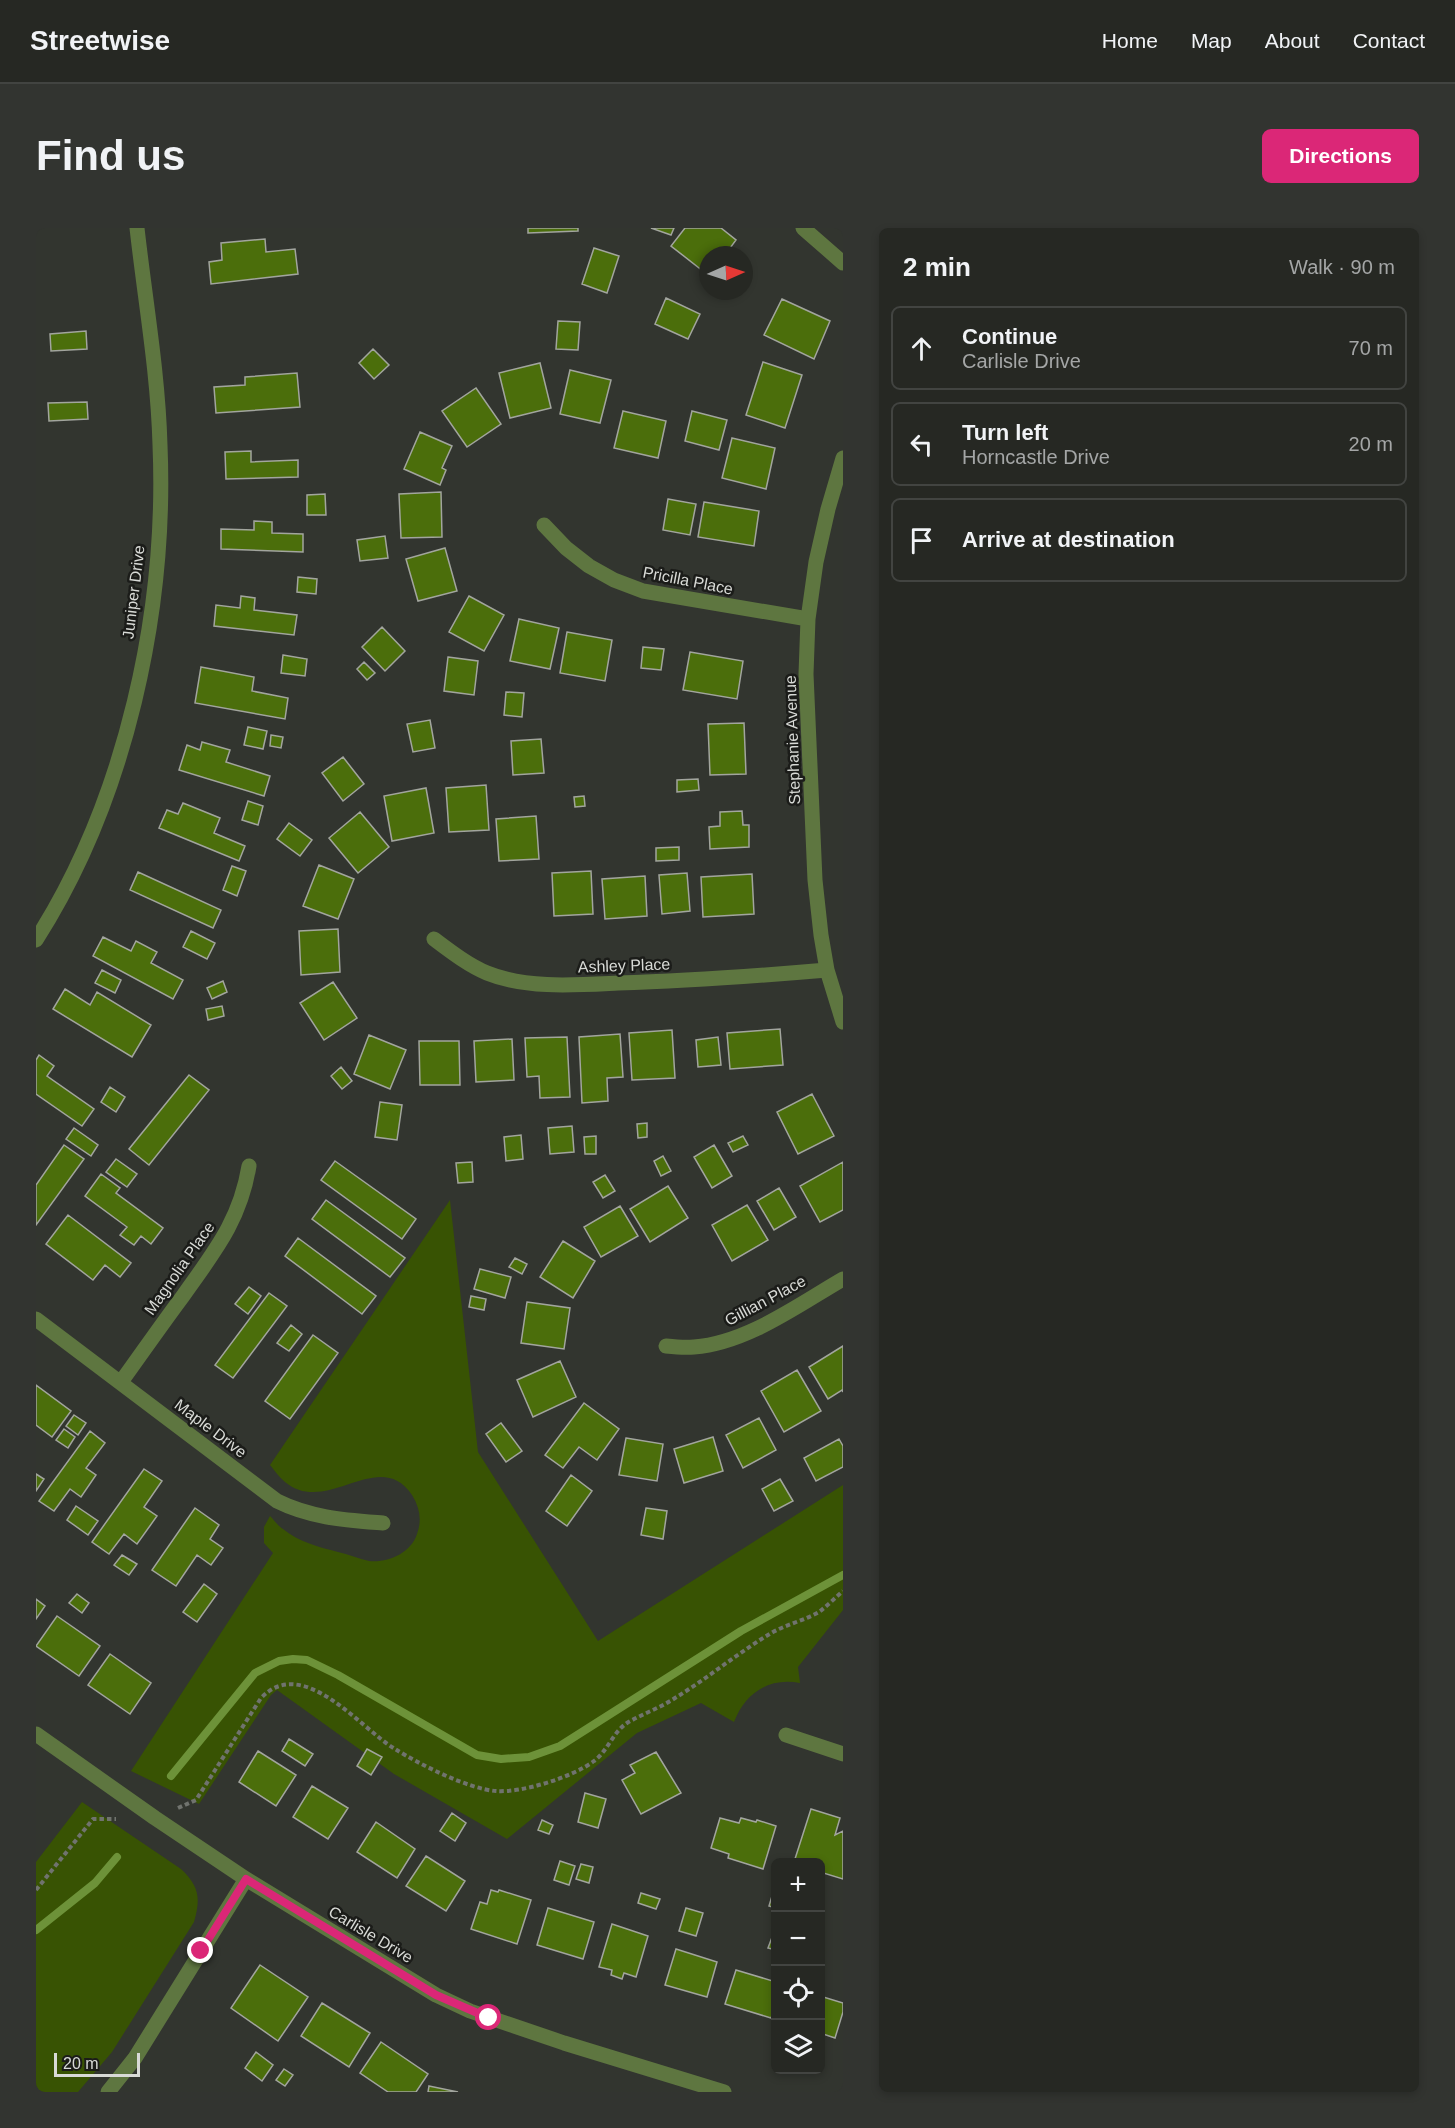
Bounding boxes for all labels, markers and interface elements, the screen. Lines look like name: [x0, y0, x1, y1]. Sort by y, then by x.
text: Streetwise: [30, 25, 170, 56]
text: Home: [1102, 29, 1158, 52]
text: Map: [1191, 29, 1232, 52]
text: About: [1265, 29, 1320, 52]
text: Contact: [1353, 29, 1425, 52]
button: Directions: [1262, 129, 1419, 183]
text: Find us: [36, 132, 185, 179]
north arrow: [699, 246, 753, 300]
text: 2 min: [903, 252, 971, 282]
text: Walk · 90 m: [1289, 256, 1395, 278]
text: Continue: [962, 324, 1057, 349]
icon: ahead: [905, 332, 938, 365]
text: 70 m: [1349, 337, 1393, 359]
text: Carlisle Drive: [962, 350, 1081, 372]
text: Turn left: [962, 420, 1048, 445]
icon: left: [905, 428, 938, 461]
text: 20 m: [1349, 433, 1393, 455]
text: Horncastle Drive: [962, 446, 1110, 468]
icon: arrive: [905, 524, 938, 557]
text: Arrive at destination: [962, 527, 1175, 552]
street label: Juniper Drive: [119, 544, 148, 640]
street label: Pricilla Place: [641, 563, 735, 598]
street label: Stephanie Avenue: [782, 675, 803, 805]
street label: Ashley Place: [577, 955, 671, 976]
street label: Magnolia Place: [141, 1219, 218, 1318]
street label: Gillian Place: [722, 1272, 809, 1329]
street label: Maple Drive: [171, 1396, 250, 1461]
map controls: [771, 1858, 825, 2074]
button: +: [771, 1858, 825, 1912]
street label: Carlisle Drive: [326, 1903, 416, 1966]
button: −: [771, 1912, 825, 1966]
route end: [187, 1937, 213, 1963]
button: locate: [771, 1966, 825, 2020]
route start: [475, 2004, 501, 2030]
button: layers: [771, 2020, 825, 2074]
scale bar: [54, 2050, 140, 2078]
text: 20 m: [63, 2055, 99, 2072]

